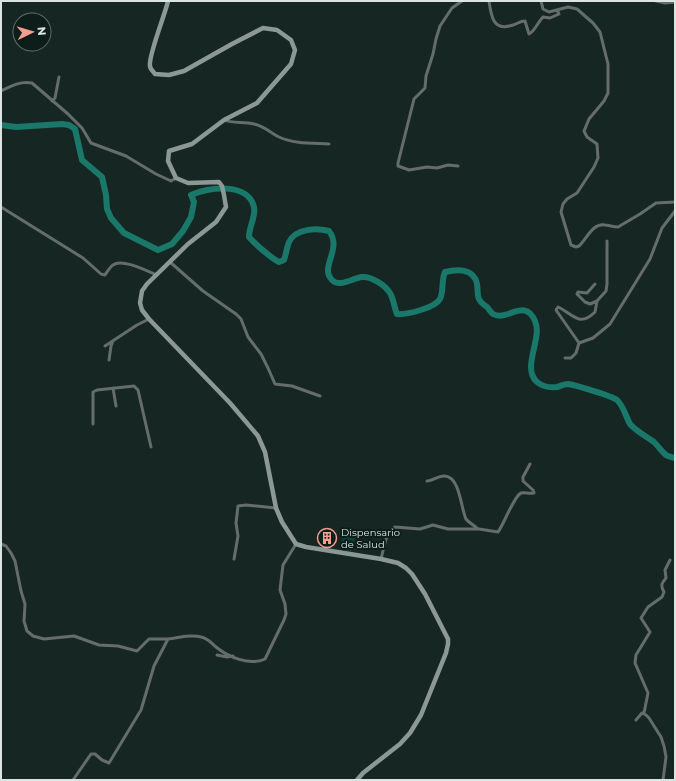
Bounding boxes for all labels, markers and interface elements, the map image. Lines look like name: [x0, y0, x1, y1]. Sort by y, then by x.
north arrow: [12, 12, 52, 52]
text: N: [35, 26, 49, 36]
place label: Dispensario de Salud: [341, 526, 400, 551]
building icon: Dispensario de Salud: [316, 527, 338, 549]

